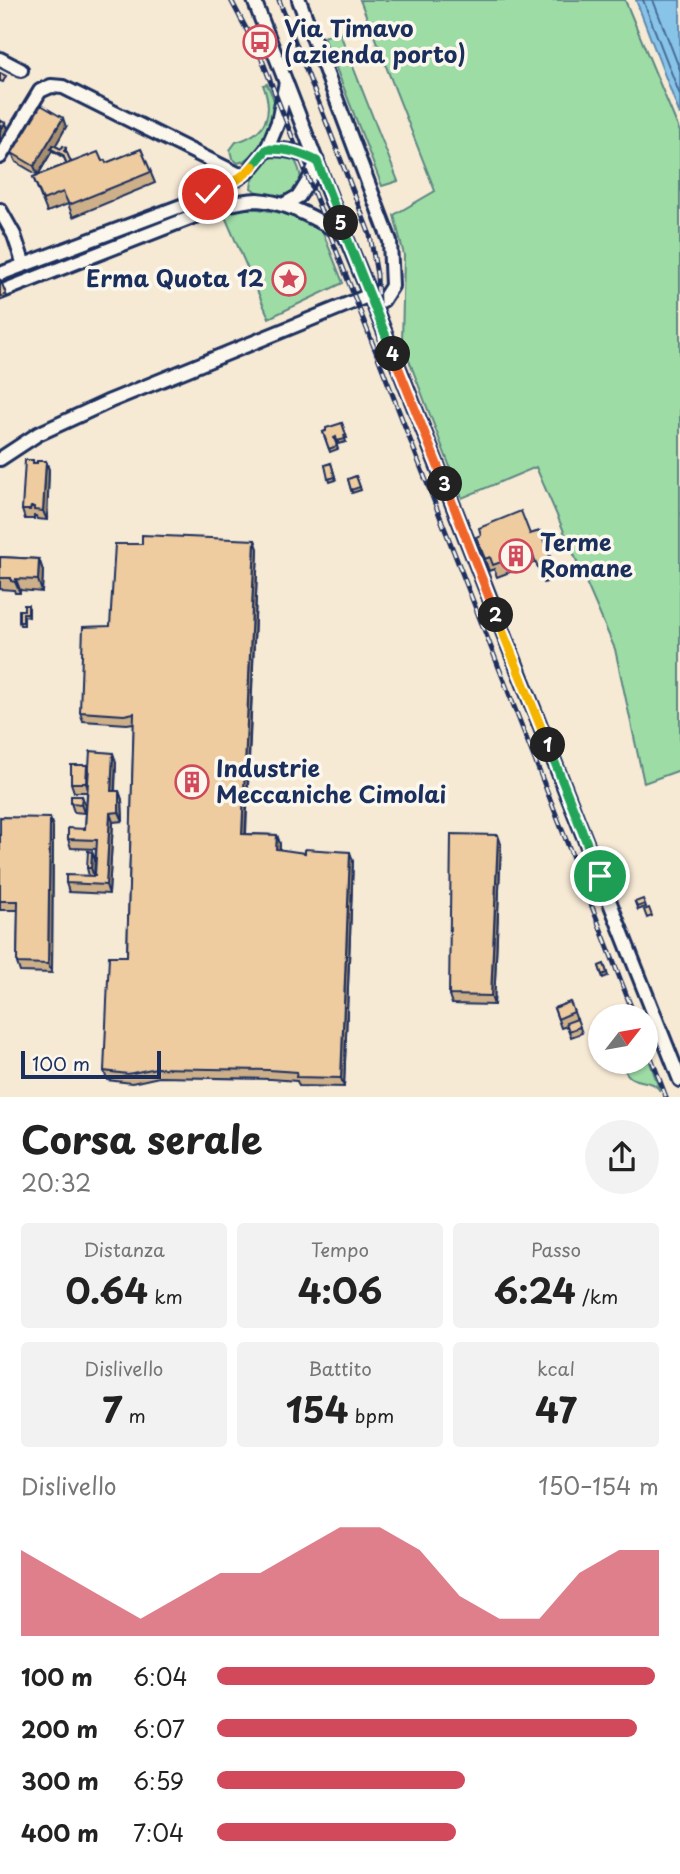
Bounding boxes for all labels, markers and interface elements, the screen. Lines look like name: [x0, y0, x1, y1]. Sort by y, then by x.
place label: Via Timavo (azienda porto): [284, 10, 466, 71]
bus stop icon: Via Timavo (azienda porto): [241, 23, 279, 61]
pin: [178, 164, 238, 224]
icon: check: [189, 175, 227, 213]
pin: 5: [324, 206, 358, 241]
text: 5: [334, 208, 347, 236]
place label: Erma Quota 12: [86, 260, 264, 295]
place icon: Erma Quota 12: [270, 260, 308, 298]
pin: 4: [376, 336, 410, 372]
text: 4: [386, 339, 399, 367]
pin: 3: [428, 466, 462, 502]
text: 3: [438, 469, 451, 497]
place label: Terme Romane: [540, 524, 633, 585]
building icon: Terme Romane: [497, 537, 535, 575]
pin: 2: [478, 598, 514, 632]
text: 2: [489, 600, 502, 628]
pin: 1: [530, 728, 566, 762]
text: 1: [543, 730, 552, 758]
place label: Industrie Meccaniche Cimolai: [216, 750, 446, 811]
building icon: Industrie Meccaniche Cimolai: [173, 763, 211, 801]
pin: [570, 846, 630, 906]
icon: arrive: [581, 857, 619, 895]
north arrow: [588, 1004, 658, 1074]
map controls: [588, 1004, 658, 1074]
scale bar: [21, 1048, 161, 1080]
text: 100 m: [32, 1049, 90, 1077]
text: Corsa serale: [21, 1110, 262, 1167]
button: share: [585, 1120, 659, 1194]
text: 20:32: [21, 1165, 91, 1200]
text: Distanza: [83, 1235, 165, 1263]
text: Tempo: [311, 1235, 369, 1263]
text: Passo: [531, 1235, 581, 1263]
text: 0.64: [65, 1263, 148, 1316]
text: 4:06: [298, 1263, 382, 1316]
text: 6:24: [494, 1263, 576, 1316]
text: km: [148, 1282, 183, 1310]
text: /km: [576, 1282, 618, 1310]
text: Dislivello: [85, 1354, 163, 1382]
text: Battito: [308, 1354, 372, 1382]
text: kcal: [537, 1354, 575, 1382]
text: 7: [102, 1382, 122, 1435]
text: 154: [286, 1382, 349, 1435]
text: 47: [535, 1382, 577, 1435]
text: m: [122, 1401, 146, 1429]
text: bpm: [349, 1401, 394, 1429]
text: Dislivello: [21, 1468, 116, 1503]
text: 150–154 m: [538, 1468, 659, 1503]
text: 100 m: [21, 1659, 93, 1694]
text: 6:04: [133, 1659, 188, 1694]
text: 200 m: [21, 1711, 98, 1746]
text: 6:07: [133, 1711, 185, 1746]
text: 300 m: [21, 1763, 99, 1798]
text: 6:59: [133, 1763, 184, 1798]
text: 400 m: [21, 1815, 99, 1850]
text: 7:04: [133, 1815, 184, 1850]

